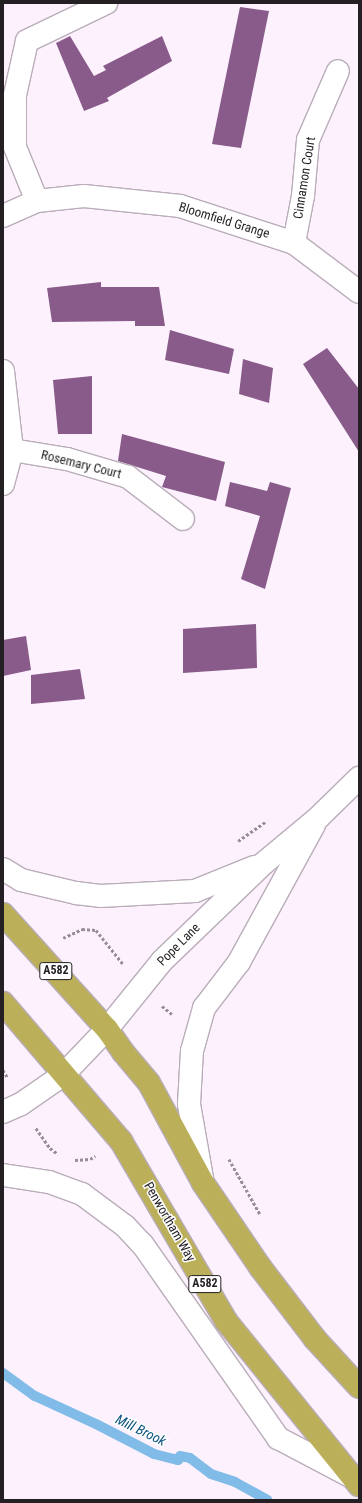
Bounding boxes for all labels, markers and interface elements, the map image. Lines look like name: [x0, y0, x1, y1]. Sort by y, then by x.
street label: Cinnamon Court: [291, 136, 319, 220]
street label: Bloomfield Grange: [177, 200, 271, 242]
street label: Rosemary Court: [39, 447, 123, 483]
street label: Pope Lane: [154, 920, 204, 970]
road number: A582: [39, 961, 73, 981]
street label: Penwortham Way: [140, 1180, 198, 1264]
road number: A582: [188, 1274, 222, 1294]
water label: Mill Brook: [113, 1411, 169, 1449]

